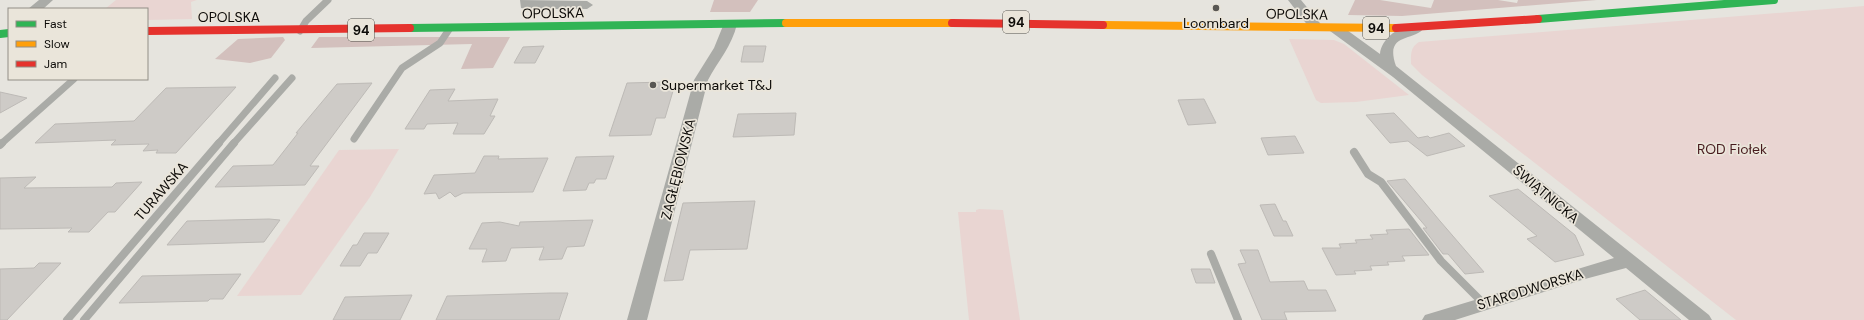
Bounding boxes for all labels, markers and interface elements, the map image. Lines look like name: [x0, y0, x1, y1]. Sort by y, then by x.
street label: OPOLSKA: [522, 3, 584, 23]
marker: Loombard: [1211, 3, 1221, 13]
street label: OPOLSKA: [1266, 4, 1328, 24]
legend: [8, 8, 148, 80]
street label: OPOLSKA: [198, 8, 260, 26]
road number: 94: [1003, 11, 1029, 33]
place label: Loombard: [1183, 14, 1249, 32]
text: Fast: [44, 16, 67, 32]
road number: 94: [1363, 17, 1389, 39]
road number: 94: [348, 19, 374, 41]
text: Slow: [44, 36, 70, 52]
text: Jam: [44, 56, 67, 72]
place label: Supermarket T&J: [661, 76, 772, 94]
marker: Supermarket T&J: [648, 80, 658, 90]
street label: ZAGŁĘBIOWSKA: [657, 117, 699, 221]
park label: ROD Fiołek: [1697, 140, 1767, 158]
street label: TURAWSKA: [130, 158, 192, 224]
street label: ŚWIĄTNICKA: [1509, 161, 1583, 227]
street label: STARODWORSKA: [1475, 264, 1585, 314]

